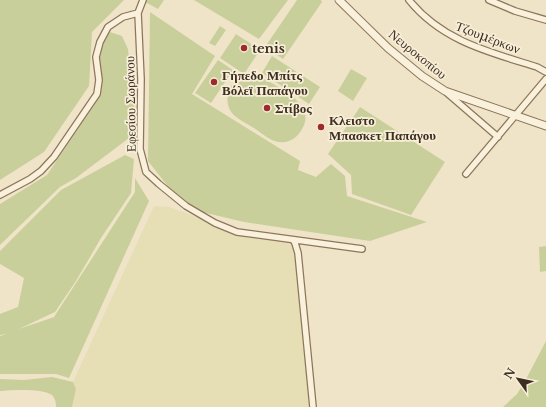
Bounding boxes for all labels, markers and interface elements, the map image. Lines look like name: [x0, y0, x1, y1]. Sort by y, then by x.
street label: Τζουμέρκων: [453, 17, 523, 58]
street label: Νευροκοπίου: [385, 26, 450, 83]
place label: tenis: [252, 40, 285, 57]
marker: tenis: [239, 43, 249, 53]
street label: Εφεσίου Σωράνου: [121, 56, 140, 152]
place label: Γήπεδο Μπίτς Βόλεϊ Παπάγου: [222, 67, 308, 99]
marker: Γήπεδο Μπίτς Βόλεϊ Παπάγου: [209, 77, 219, 87]
place label: Στίβος: [275, 100, 312, 117]
marker: Στίβος: [262, 103, 272, 113]
place label: Κλειστο Μπασκετ Παπάγου: [329, 112, 436, 144]
marker: Κλειστο Μπασκετ Παπάγου: [316, 122, 326, 132]
north arrow: [498, 359, 538, 399]
text: N: [501, 365, 519, 382]

